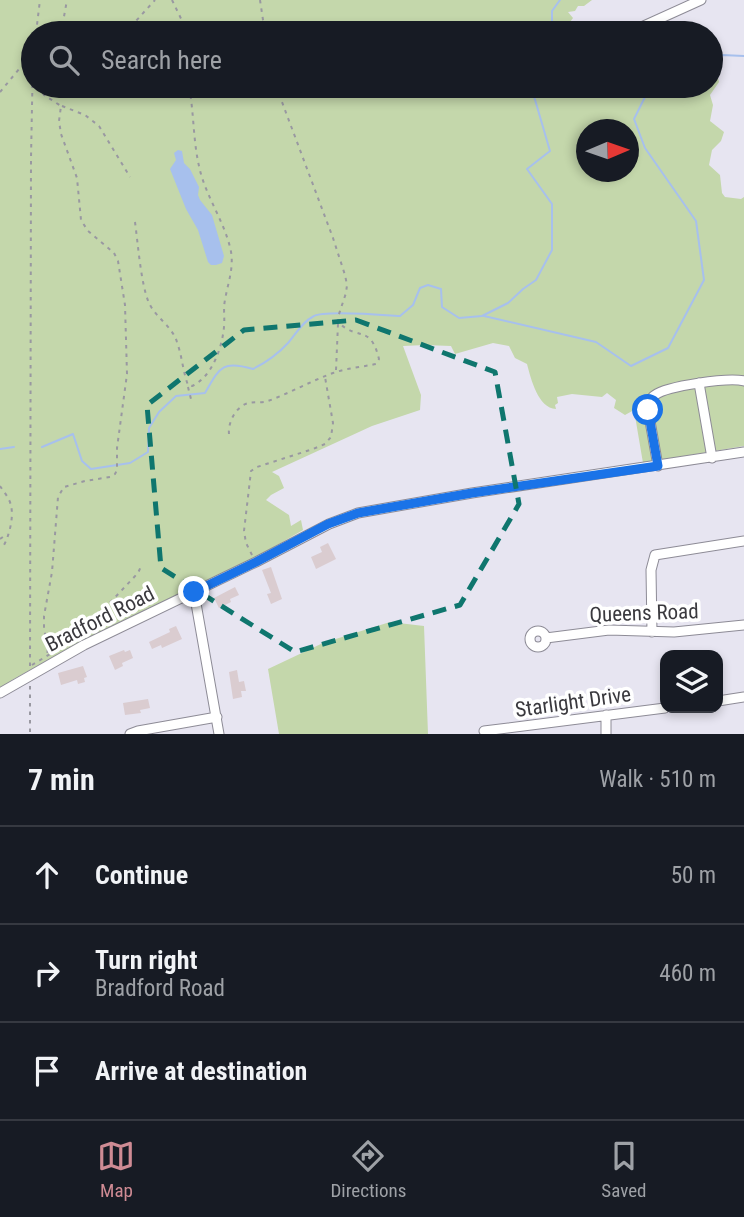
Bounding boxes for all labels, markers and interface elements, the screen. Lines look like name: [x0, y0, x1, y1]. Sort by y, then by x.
search box: [21, 21, 723, 98]
icon: search: [45, 41, 83, 79]
text: Search here: [101, 45, 222, 75]
north arrow: [576, 119, 639, 182]
route start: [632, 394, 663, 425]
route end: [178, 576, 209, 607]
street label: Bradford Road: [42, 581, 158, 657]
street label: Queens Road: [589, 599, 699, 627]
map controls: [660, 650, 723, 713]
button: layers: [660, 650, 723, 713]
street label: Starlight Drive: [514, 682, 633, 722]
text: 7 min: [28, 762, 95, 797]
text: Walk · 510 m: [599, 766, 716, 793]
icon: ahead: [28, 856, 66, 894]
text: Continue: [95, 860, 188, 890]
text: 50 m: [671, 862, 716, 889]
text: Turn right: [95, 945, 197, 975]
icon: right: [28, 954, 66, 992]
text: 460 m: [659, 960, 716, 987]
text: Bradford Road: [95, 975, 225, 1002]
icon: arrive: [28, 1052, 66, 1090]
text: Arrive at destination: [95, 1056, 307, 1086]
tab: Map: [97, 1137, 135, 1202]
tab: Directions: [330, 1137, 406, 1202]
tab: Saved: [601, 1137, 647, 1202]

